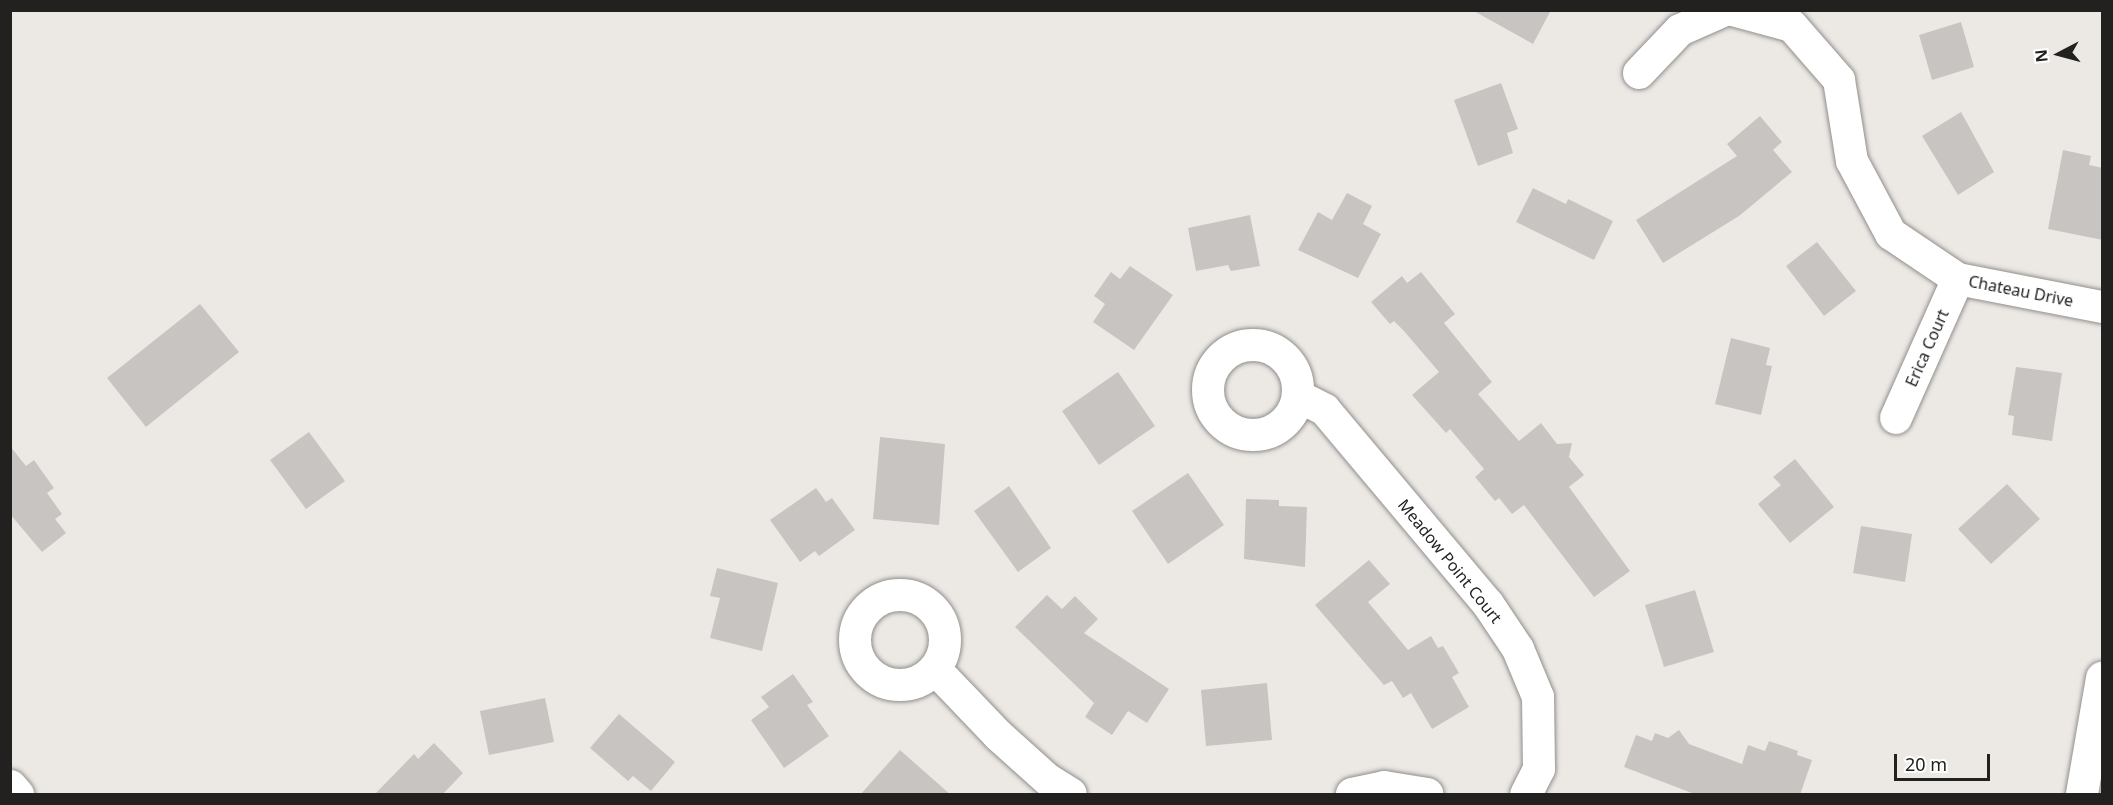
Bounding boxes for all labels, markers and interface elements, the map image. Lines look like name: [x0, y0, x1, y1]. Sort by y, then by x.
north arrow: [2029, 24, 2089, 84]
text: N: [2029, 48, 2053, 64]
street label: Chateau Drive: [1967, 271, 2075, 311]
street label: Erica Court: [1901, 306, 1953, 390]
street label: Meadow Point Court: [1394, 495, 1506, 627]
scale bar: [1897, 742, 1993, 780]
text: 20 m: [1905, 752, 1947, 776]

